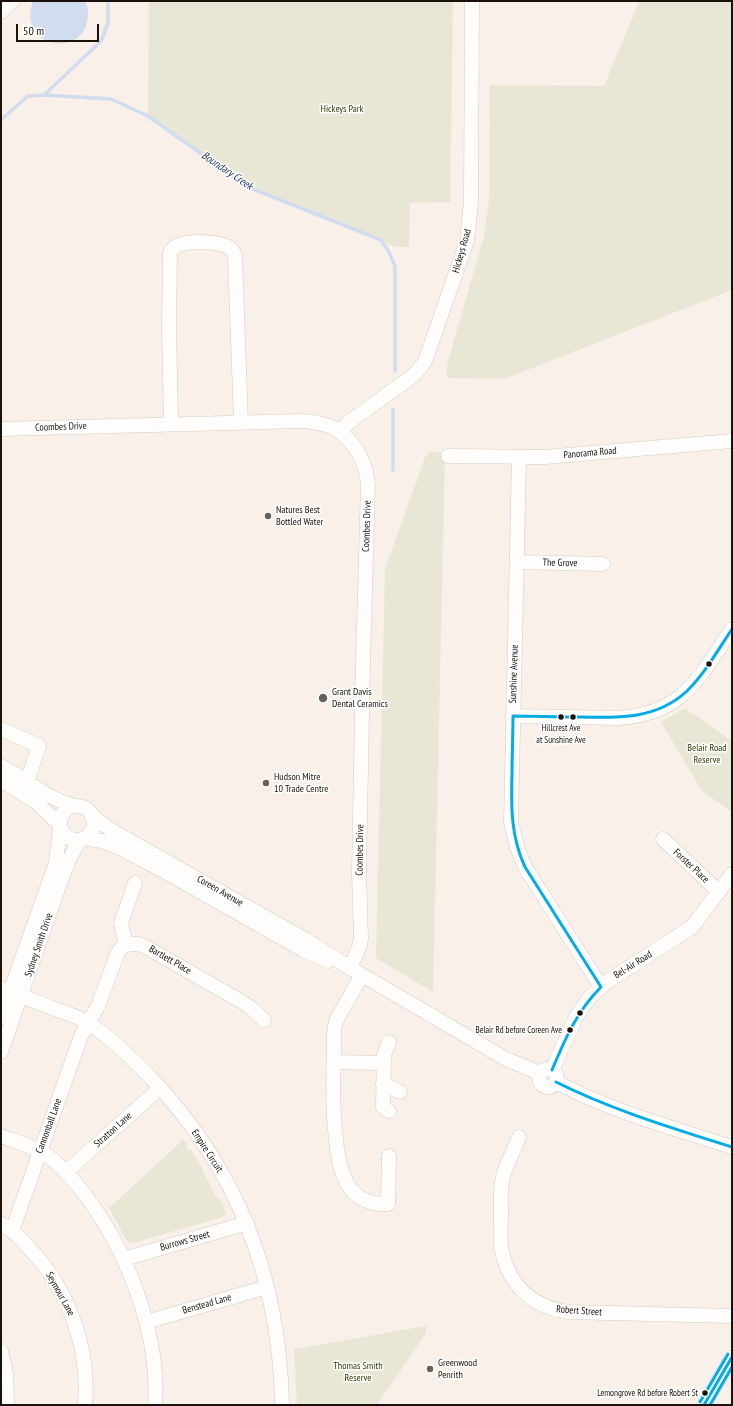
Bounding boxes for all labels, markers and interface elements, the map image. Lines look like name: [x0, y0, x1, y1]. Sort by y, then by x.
scale bar: [18, 16, 101, 42]
text: 50 m: [23, 23, 44, 38]
park label: Hickeys Park: [321, 103, 363, 115]
water label: Boundary Creek: [199, 149, 255, 193]
street label: Hickeys Road: [450, 228, 474, 274]
street label: Coombes Drive: [35, 420, 87, 434]
street label: Panorama Road: [563, 445, 617, 461]
street label: Coombes Drive: [360, 500, 374, 552]
place label: Natures Best Bottled Water: [276, 504, 323, 528]
marker: Natures Best Bottled Water: [263, 511, 273, 521]
street label: The Grove: [542, 557, 578, 569]
street label: Sunshine Avenue: [507, 644, 521, 704]
unlabelled marker: [704, 659, 714, 669]
place label: Grant Davis Dental Ceramics: [332, 686, 388, 710]
marker: Grant Davis Dental Ceramics: [317, 692, 329, 704]
marker: Hillcrest Ave at Sunshine Ave: [556, 712, 566, 722]
unlabelled marker: [568, 712, 578, 722]
place label: Hillcrest Ave at Sunshine Ave: [536, 723, 586, 744]
park label: Belair Road Reserve: [687, 742, 727, 766]
place label: Hudson Mitre 10 Trade Centre: [274, 771, 328, 794]
marker: Hudson Mitre 10 Trade Centre: [261, 778, 271, 788]
street label: Coombes Drive: [354, 824, 366, 876]
street label: Forster Place: [671, 846, 711, 886]
street label: Coreen Avenue: [195, 873, 245, 909]
street label: Sydney Smith Drive: [22, 911, 56, 979]
street label: Bartlett Place: [147, 943, 193, 977]
street label: Bel-Air Road: [612, 949, 654, 981]
unlabelled marker: [575, 1008, 585, 1018]
place label: Belair Rd before Coreen Ave: [475, 1025, 562, 1035]
marker: Belair Rd before Coreen Ave: [565, 1025, 575, 1035]
street label: Cannonball Lane: [34, 1097, 64, 1155]
street label: Stratton Lane: [92, 1110, 134, 1150]
street label: Empire Circuit: [189, 1127, 225, 1175]
street label: Burrows Street: [159, 1228, 211, 1254]
street label: Seymour Lane: [43, 1270, 77, 1318]
street label: Benstead Lane: [181, 1291, 233, 1317]
street label: Robert Street: [556, 1303, 602, 1319]
place label: Greenwood Penrith: [438, 1357, 477, 1380]
park label: Thomas Smith Reserve: [333, 1360, 383, 1384]
marker: Greenwood Penrith: [425, 1364, 435, 1374]
place label: Lemongrove Rd before Robert St: [597, 1388, 698, 1398]
marker: Lemongrove Rd before Robert St: [700, 1388, 710, 1398]

